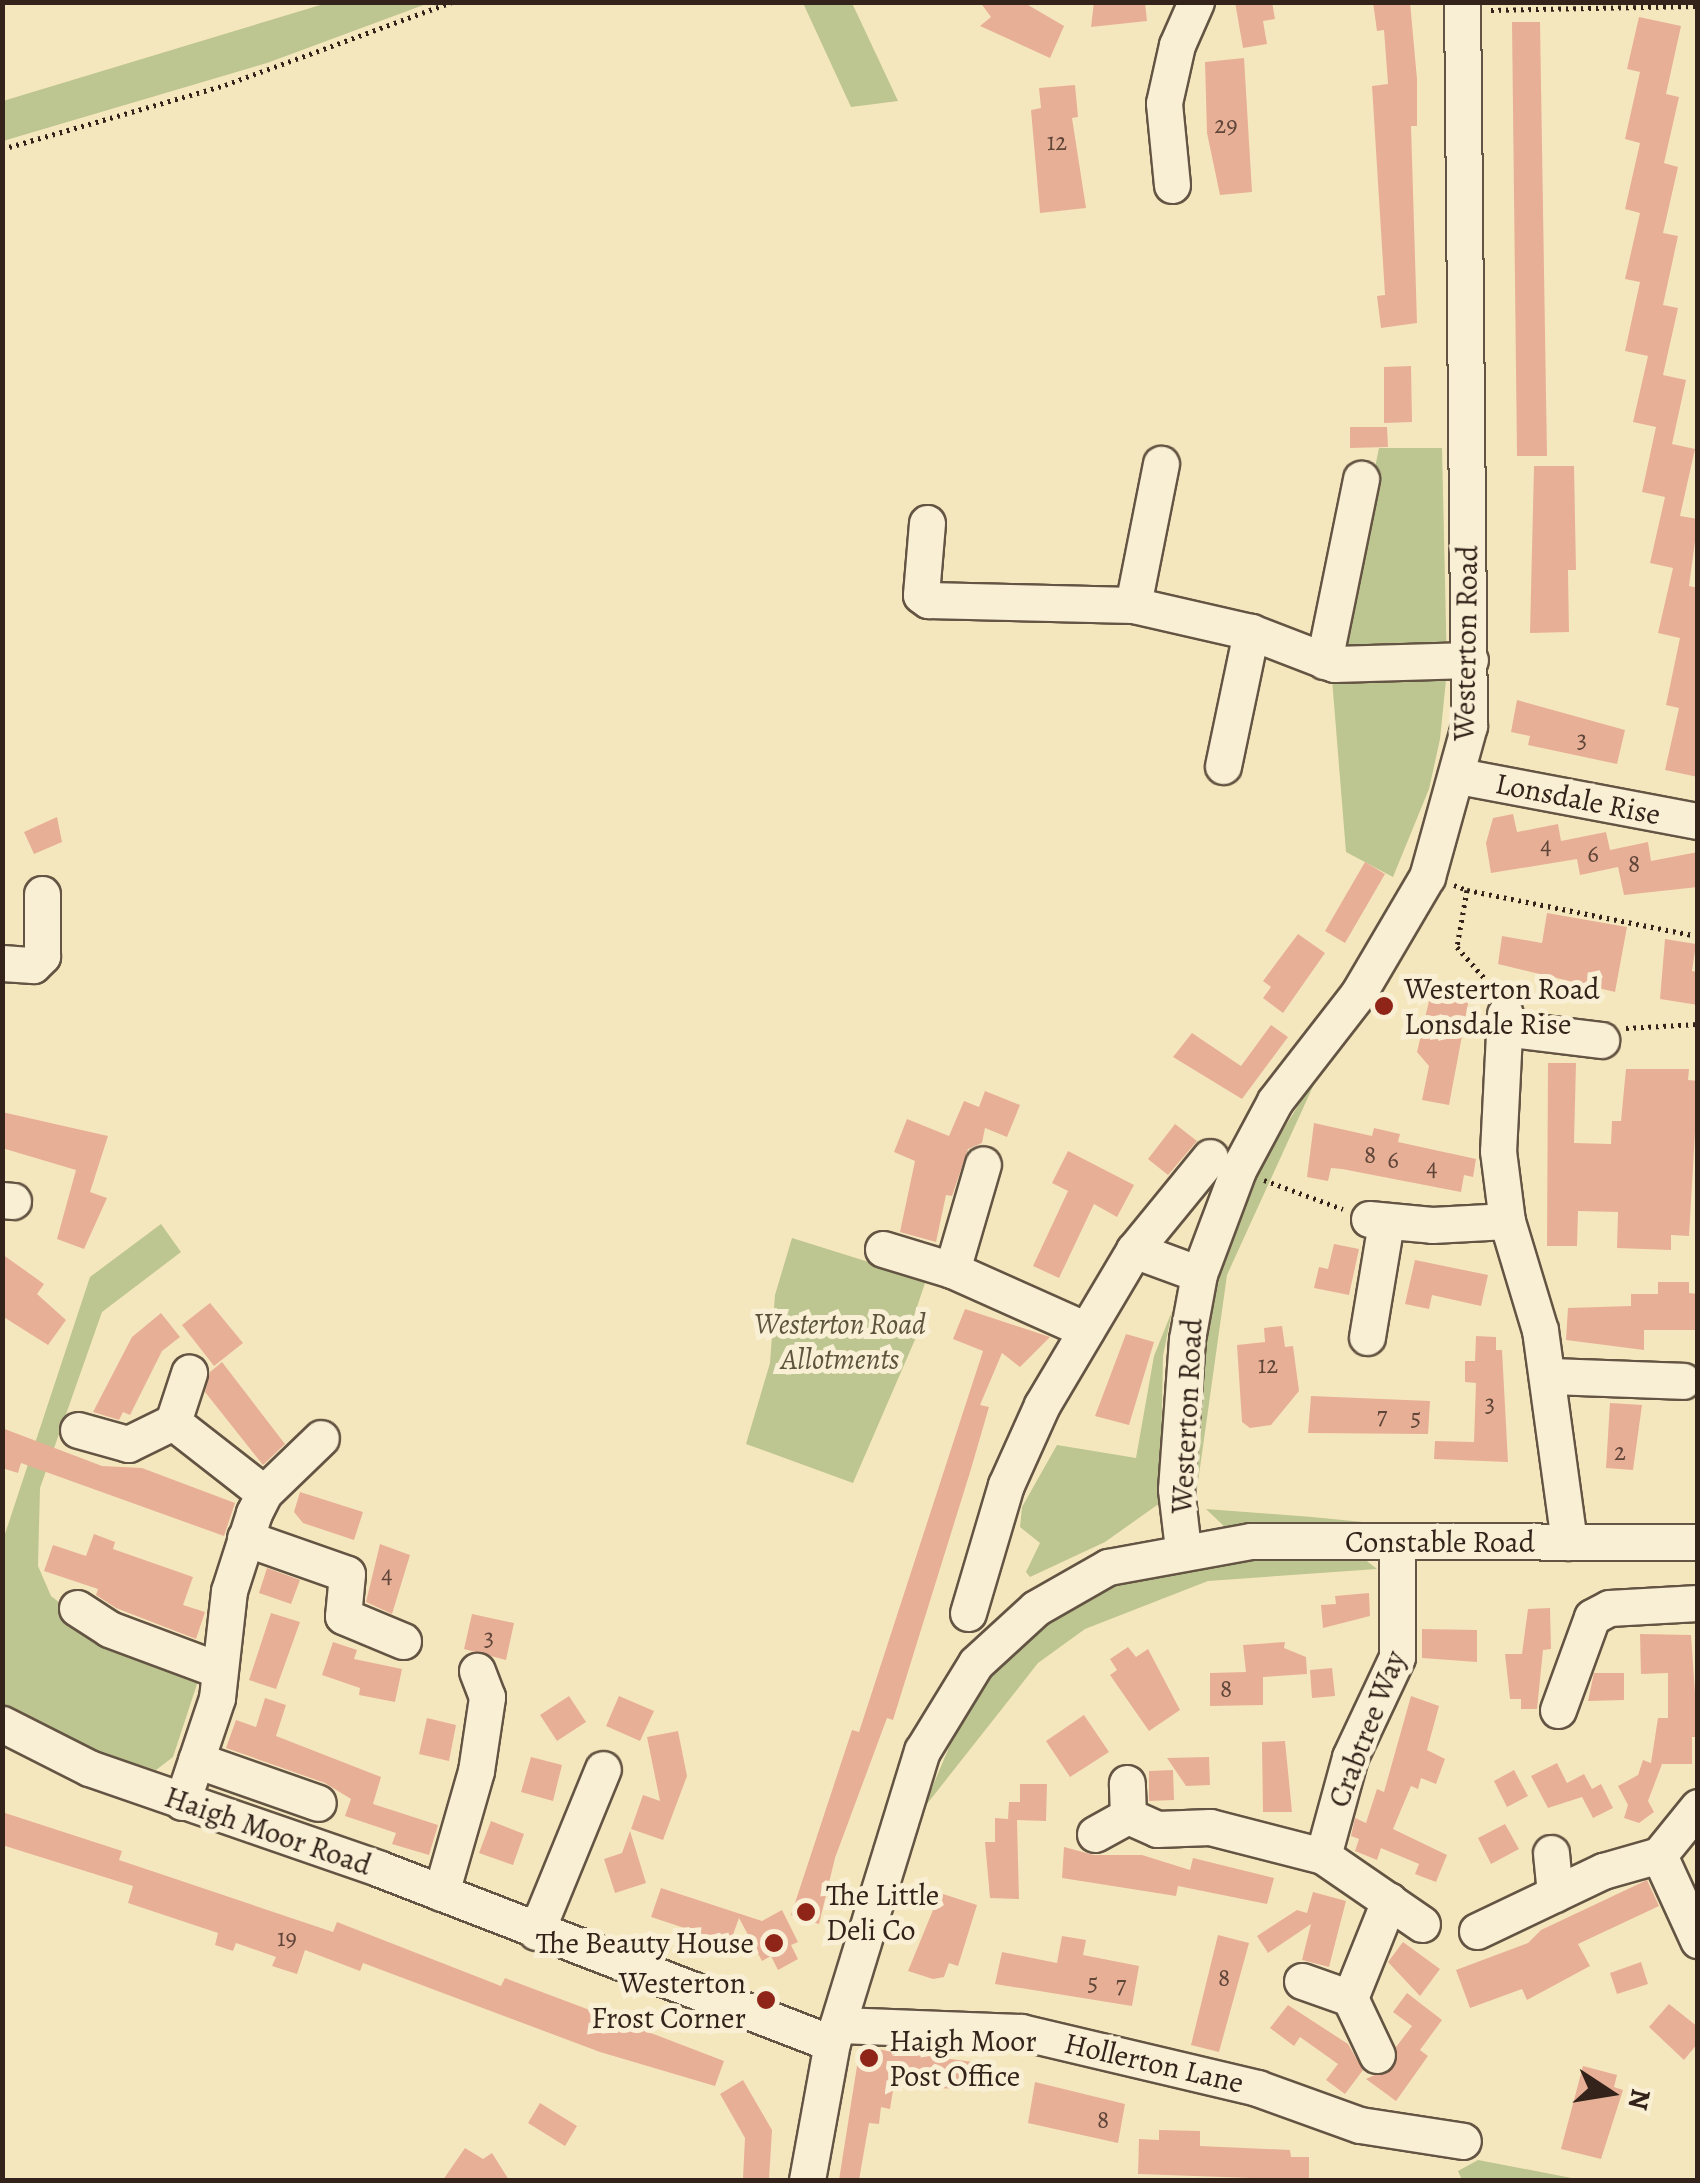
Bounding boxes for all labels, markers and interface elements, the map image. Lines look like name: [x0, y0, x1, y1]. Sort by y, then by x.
house number: 29: [1214, 110, 1238, 140]
house number: 12: [1047, 127, 1067, 157]
street label: Westerton Road: [1446, 545, 1486, 741]
house number: 3: [1577, 724, 1587, 754]
street label: Lonsdale Rise: [1492, 765, 1664, 833]
house number: 4: [1540, 831, 1552, 861]
house number: 6: [1587, 839, 1599, 869]
house number: 8: [1628, 849, 1640, 879]
place label: Westerton Road Lonsdale Rise: [1404, 971, 1600, 1042]
marker: Westerton Road Lonsdale Rise: [1373, 995, 1395, 1017]
house number: 8: [1364, 1140, 1376, 1170]
house number: 6: [1387, 1145, 1399, 1175]
house number: 4: [1426, 1153, 1438, 1183]
park label: Westerton Road Allotments: [754, 1306, 926, 1376]
street label: Westerton Road: [1164, 1317, 1210, 1515]
house number: 12: [1258, 1350, 1278, 1380]
house number: 3: [1485, 1388, 1495, 1418]
house number: 7: [1377, 1401, 1387, 1431]
house number: 5: [1411, 1402, 1421, 1432]
house number: 2: [1614, 1437, 1626, 1467]
street label: Constable Road: [1345, 1524, 1535, 1560]
house number: 4: [381, 1560, 393, 1590]
house number: 3: [484, 1622, 494, 1652]
street label: Crabtree Way: [1321, 1646, 1413, 1812]
house number: 8: [1220, 1674, 1232, 1704]
street label: Haigh Moor Road: [160, 1779, 376, 1883]
place label: The Little Deli Co: [826, 1877, 939, 1948]
marker: The Little Deli Co: [795, 1901, 817, 1923]
house number: 19: [277, 1923, 297, 1953]
place label: The Beauty House: [536, 1925, 754, 1961]
marker: The Beauty House: [763, 1932, 785, 1954]
house number: 8: [1218, 1963, 1230, 1993]
place label: Westerton Frost Corner: [591, 1965, 746, 2036]
house number: 5: [1088, 1967, 1098, 1997]
house number: 7: [1116, 1970, 1126, 2000]
marker: Westerton Frost Corner: [755, 1989, 777, 2011]
place label: Haigh Moor Post Office: [889, 2023, 1037, 2094]
street label: Hollerton Lane: [1061, 2025, 1247, 2101]
north arrow: [1560, 2043, 1660, 2143]
marker: Haigh Moor Post Office: [858, 2047, 880, 2069]
text: N: [1619, 2085, 1660, 2113]
house number: 8: [1097, 2105, 1109, 2135]

